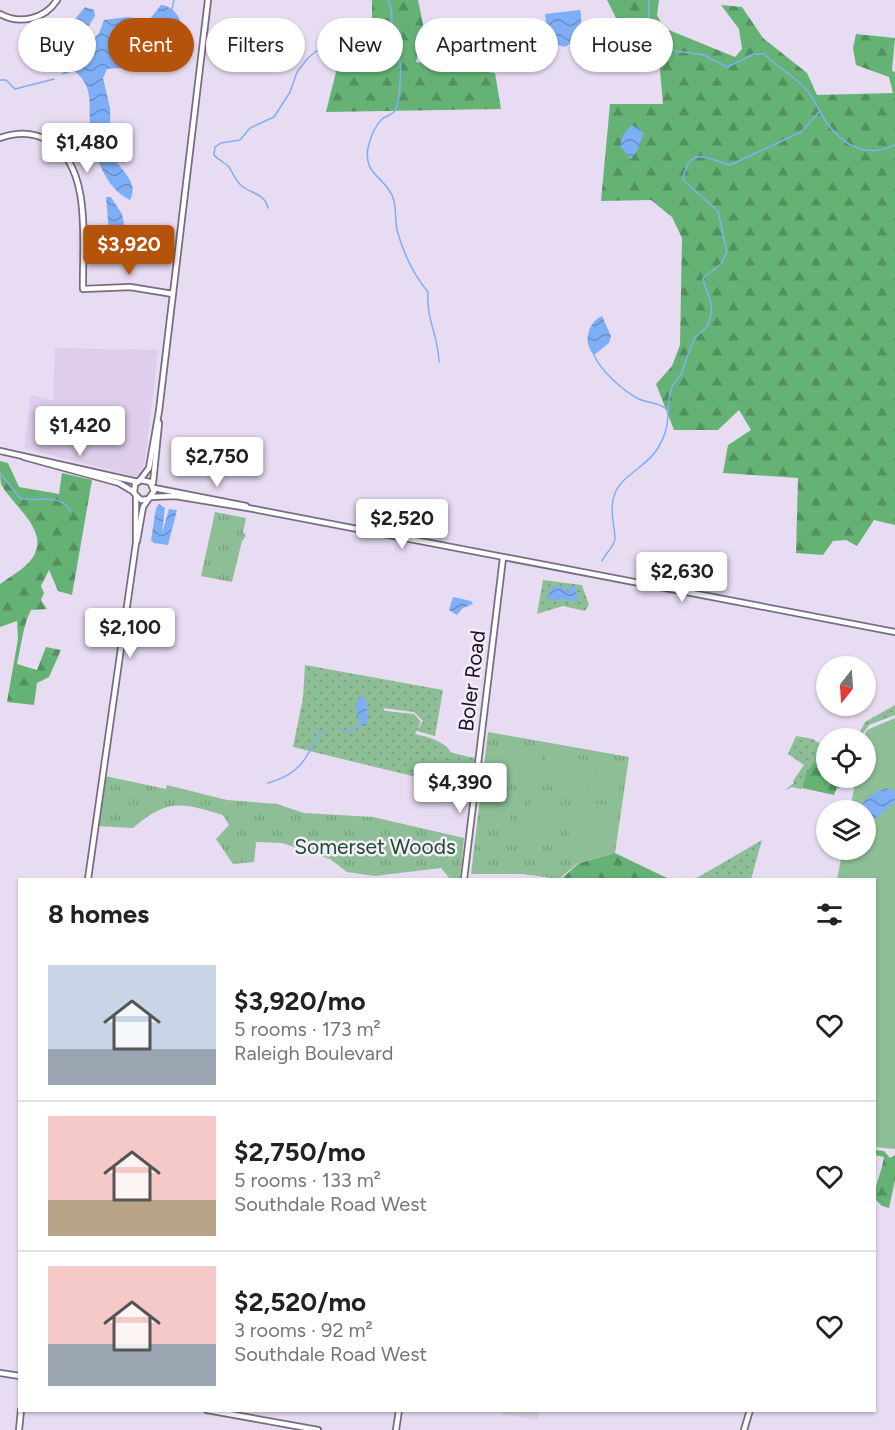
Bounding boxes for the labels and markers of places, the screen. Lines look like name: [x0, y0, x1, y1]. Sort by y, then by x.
pin: $1,480: [38, 123, 136, 174]
pin: $3,920: [80, 225, 178, 276]
pin: $1,420: [31, 406, 129, 457]
pin: $2,750: [168, 437, 266, 488]
pin: $2,520: [353, 499, 451, 550]
pin: $2,630: [633, 552, 731, 603]
pin: $2,100: [81, 608, 179, 659]
pin: $4,390: [411, 763, 509, 814]

